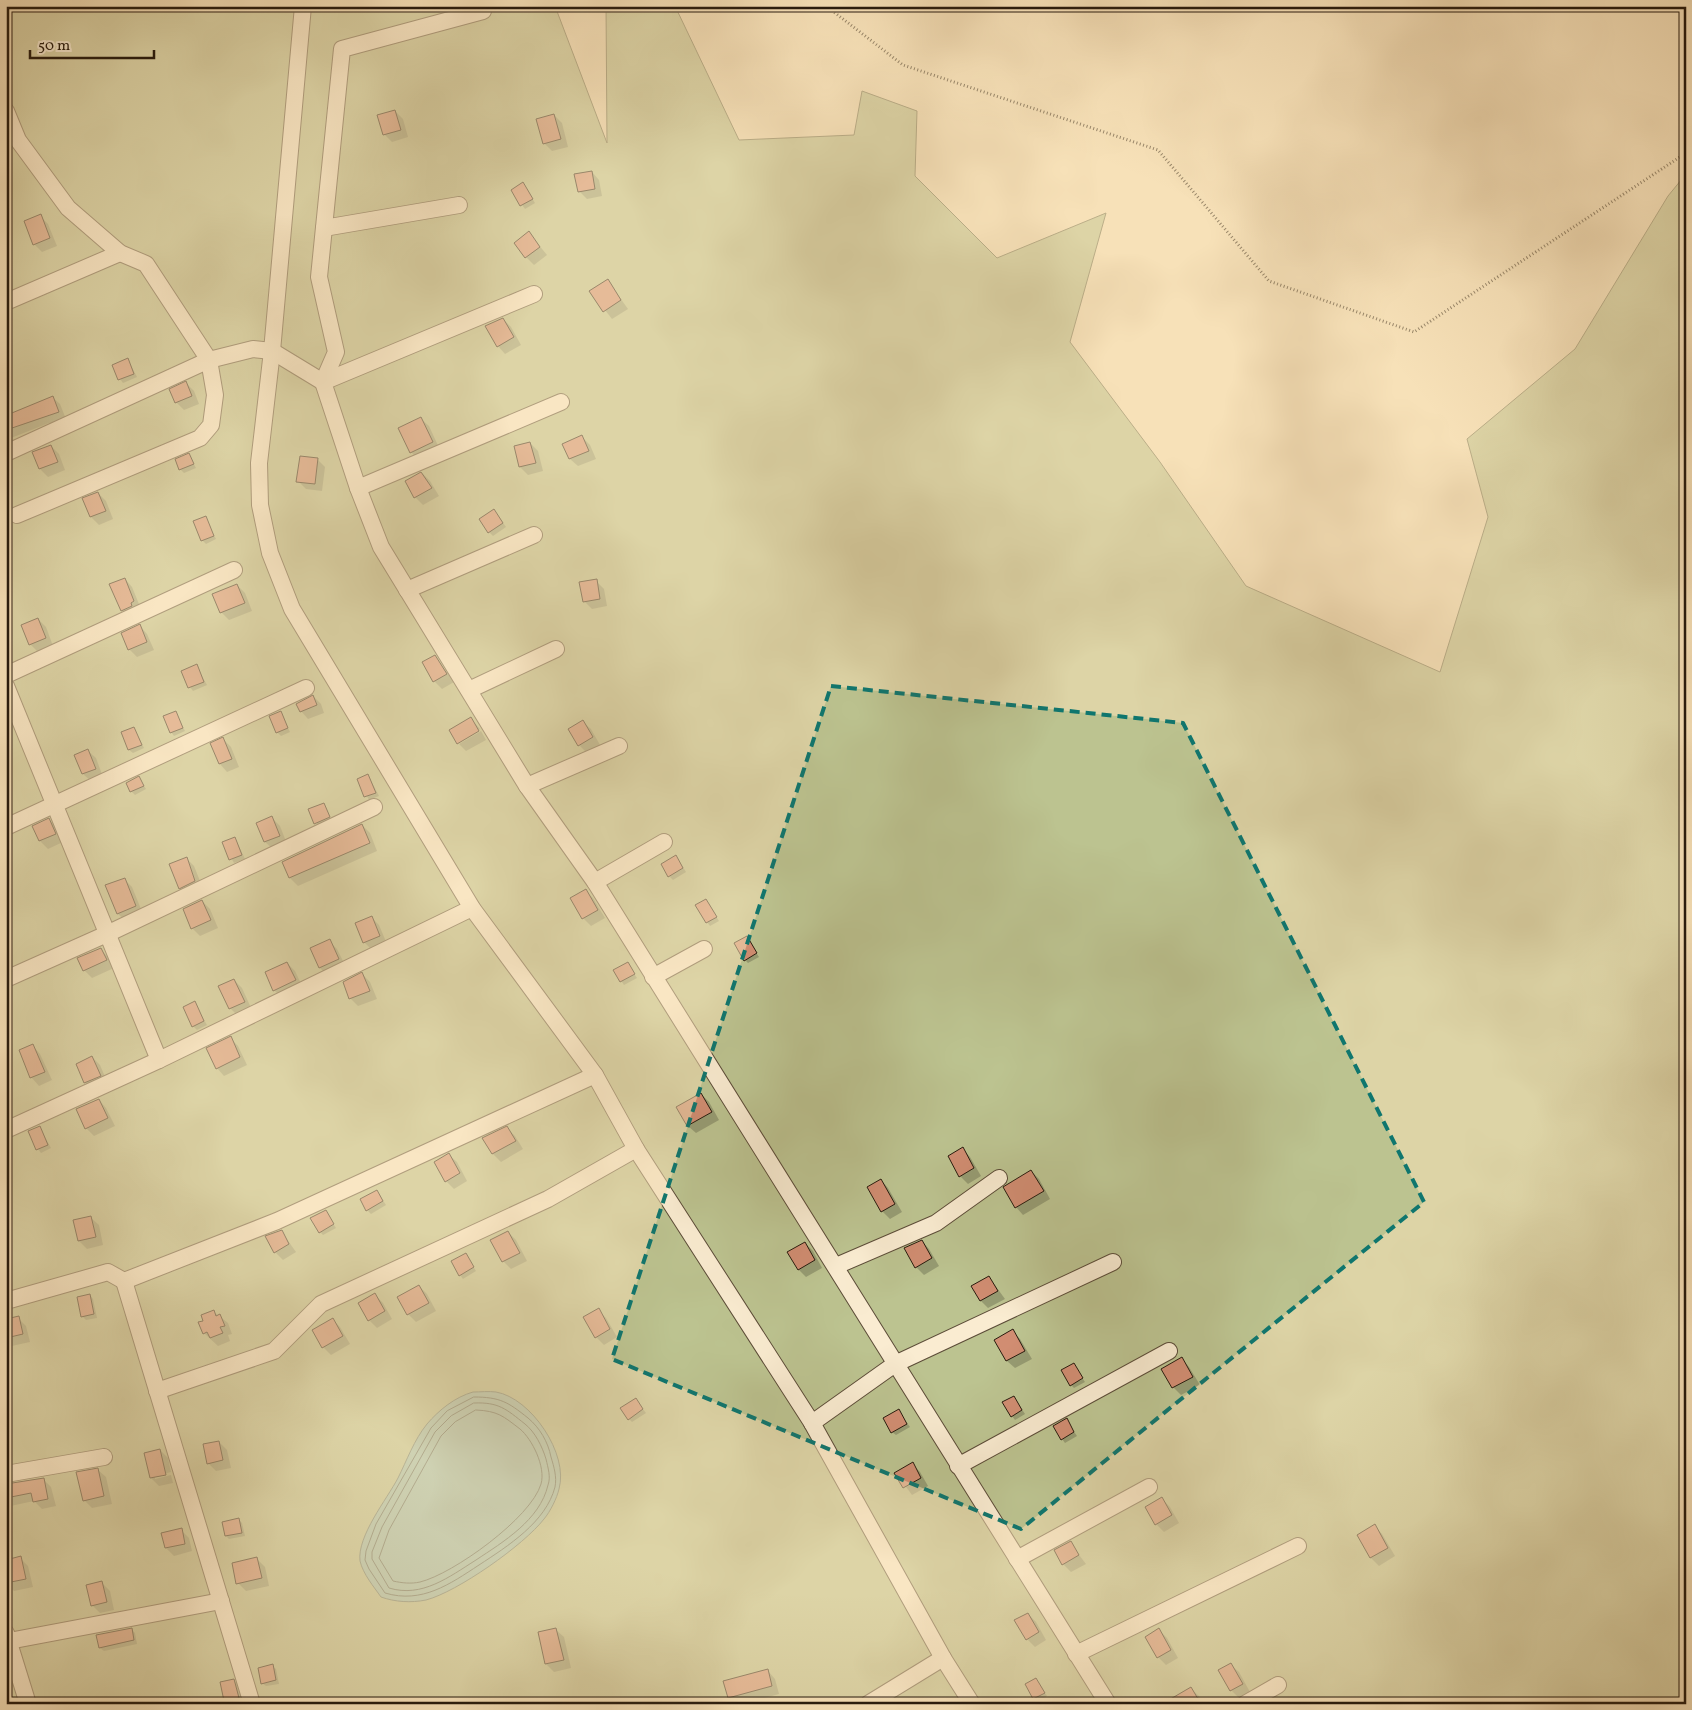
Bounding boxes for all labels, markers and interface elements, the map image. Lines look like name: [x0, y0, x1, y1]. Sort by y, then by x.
scale bar: [30, 28, 154, 60]
text: 50 m: [38, 36, 70, 57]

